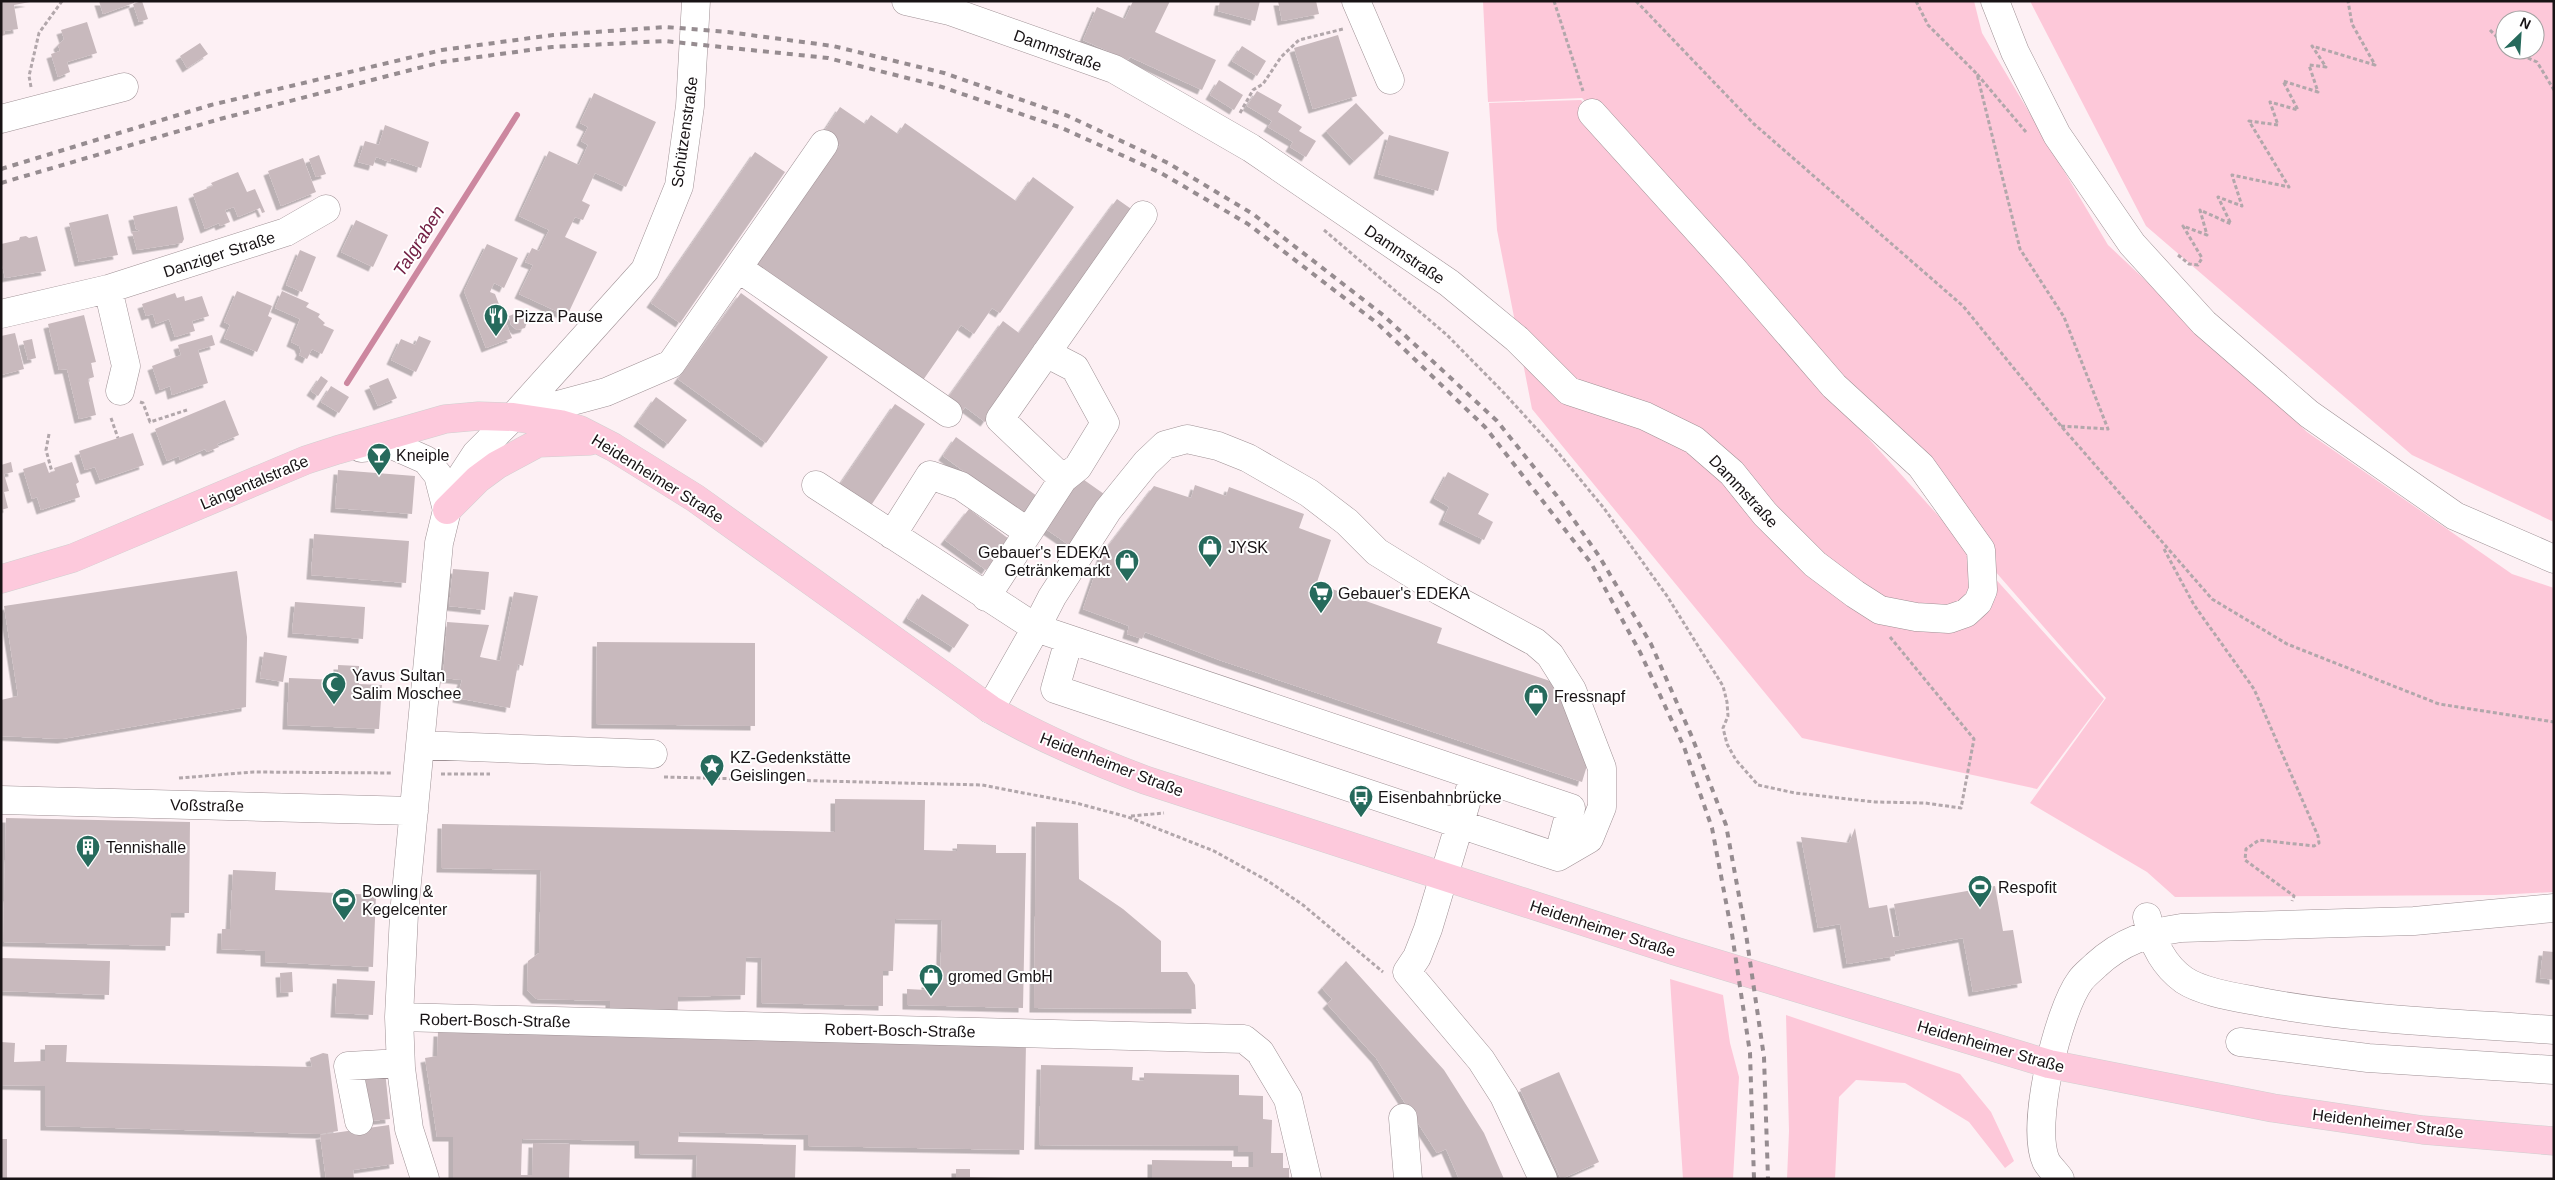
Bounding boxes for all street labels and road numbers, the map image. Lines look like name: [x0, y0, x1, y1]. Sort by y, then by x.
street label: Dammstraße: [1011, 27, 1104, 74]
street label: Schützenstraße: [668, 75, 701, 189]
street label: Dammstraße: [1362, 222, 1448, 287]
street label: Danziger Straße: [161, 228, 277, 281]
street label: Heidenheimer Straße: [589, 431, 727, 526]
street label: Längentalstraße: [198, 452, 311, 513]
street label: Dammstraße: [1706, 452, 1781, 531]
street label: Heidenheimer Straße: [1038, 729, 1186, 800]
street label: Voßstraße: [170, 796, 244, 815]
street label: Heidenheimer Straße: [1528, 897, 1678, 960]
street label: Robert-Bosch-Straße: [419, 1011, 571, 1030]
street label: Heidenheimer Straße: [1915, 1017, 2066, 1076]
street label: Robert-Bosch-Straße: [824, 1021, 976, 1040]
street label: Heidenheimer Straße: [2311, 1106, 2465, 1141]

